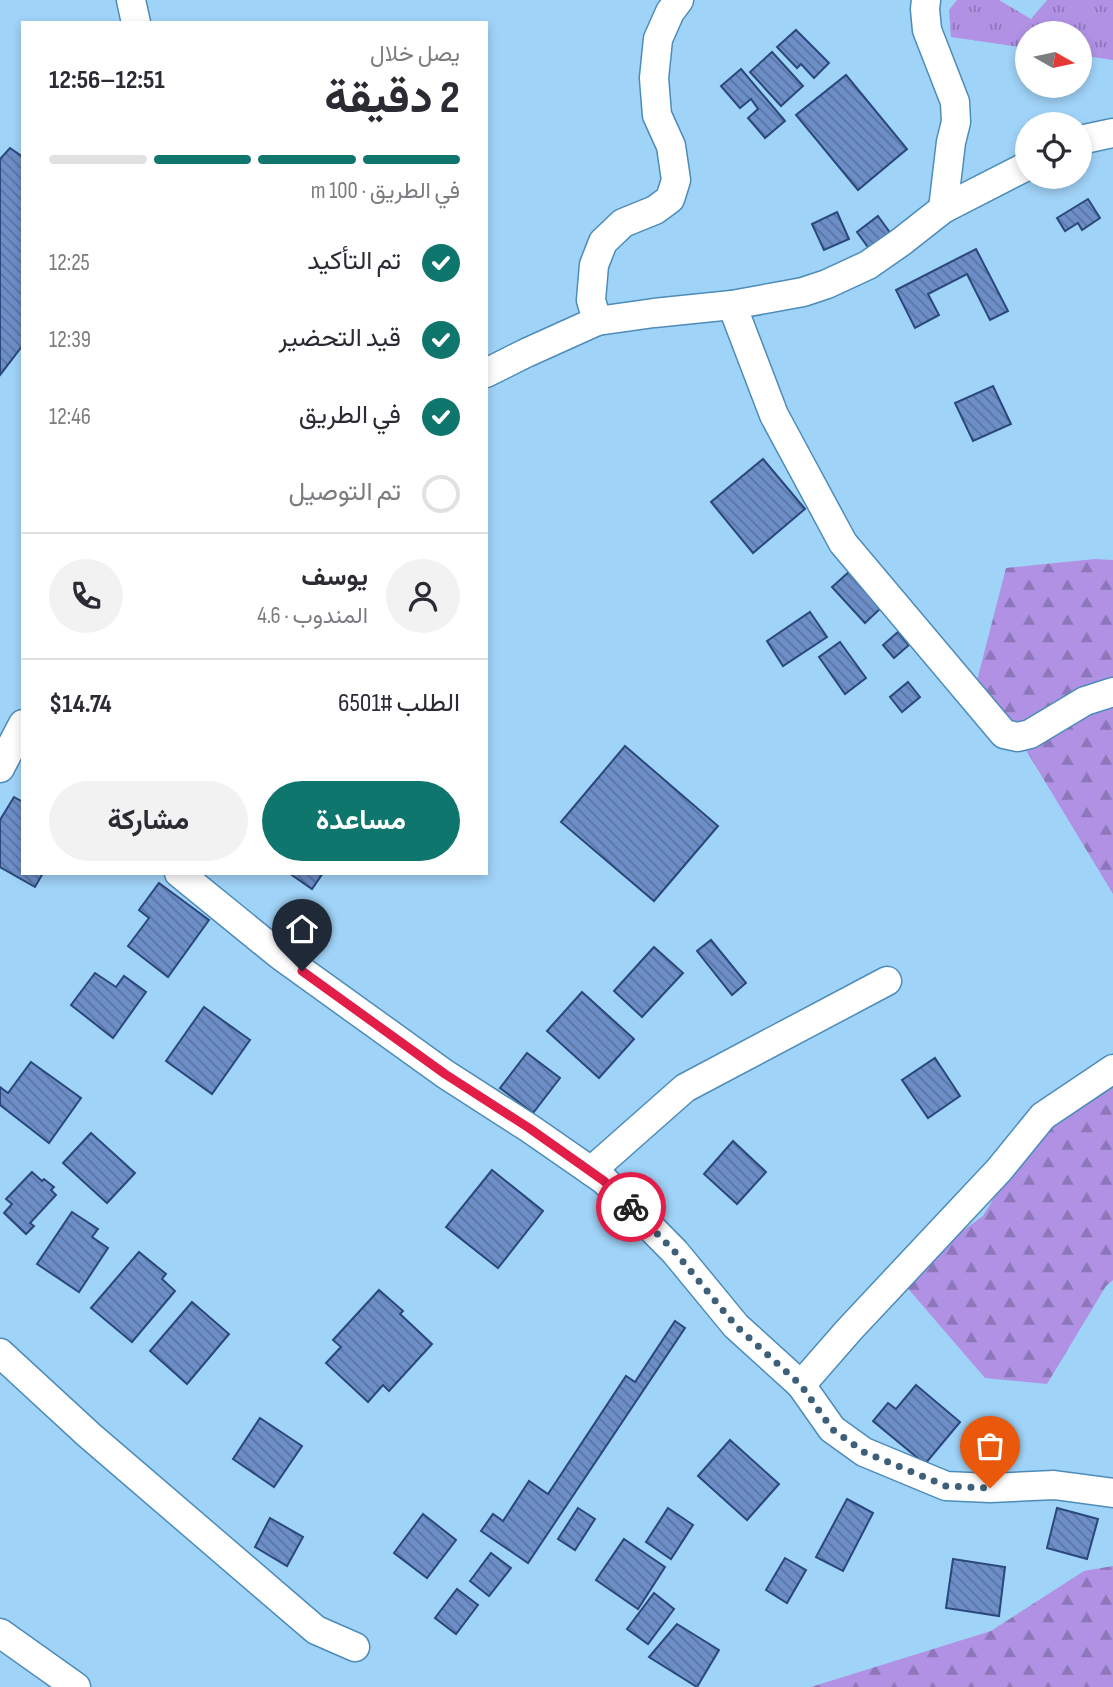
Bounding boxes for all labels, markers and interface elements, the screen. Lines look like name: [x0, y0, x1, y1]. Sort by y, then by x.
north arrow: [1015, 21, 1092, 98]
map controls: [1015, 21, 1092, 189]
text: يصل خلال: [370, 40, 460, 68]
text: 12:51–12:56: [49, 65, 165, 96]
text: 2 دقيقة: [324, 71, 460, 126]
button: locate: [1015, 112, 1092, 189]
text: في الطريق · 100 m: [311, 177, 460, 205]
icon: check: [422, 244, 460, 282]
text: تم التأكيد: [307, 246, 401, 277]
text: 12:25: [49, 249, 90, 277]
icon: check: [422, 321, 460, 359]
text: قيد التحضير: [278, 323, 401, 354]
text: 12:39: [49, 326, 91, 354]
icon: check: [422, 398, 460, 436]
text: في الطريق: [299, 400, 401, 431]
text: 12:46: [49, 403, 91, 431]
text: تم التوصيل: [289, 477, 401, 508]
button: phone: [49, 559, 123, 633]
button: person: [386, 559, 460, 633]
text: يوسف: [301, 562, 368, 593]
text: المندوب · 4.6: [257, 602, 368, 630]
text: الطلب #6501: [338, 688, 460, 719]
text: $14.74: [49, 689, 112, 720]
button: مشاركة: [49, 781, 248, 861]
button: مساعدة: [262, 781, 460, 861]
pin: [272, 899, 332, 971]
icon: home: [283, 910, 321, 948]
courier: [596, 1172, 666, 1242]
icon: bike: [612, 1188, 650, 1226]
pin: [960, 1416, 1020, 1488]
icon: bag: [971, 1427, 1009, 1465]

